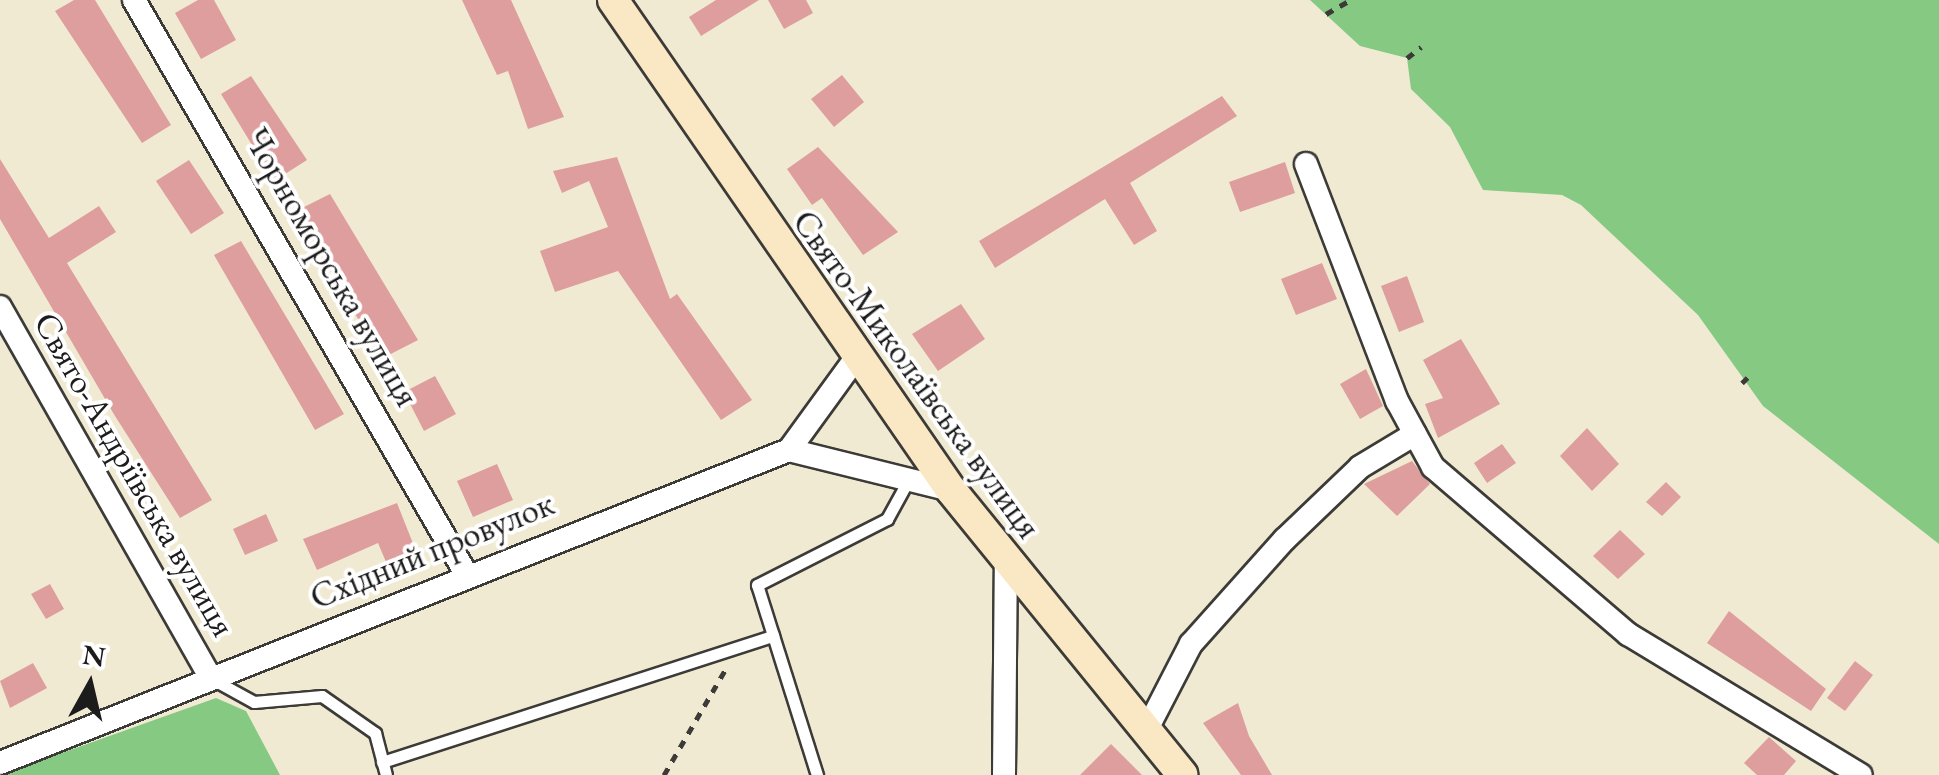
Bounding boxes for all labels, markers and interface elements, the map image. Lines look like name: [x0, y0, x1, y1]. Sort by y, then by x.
street label: Чорноморська вулиця: [235, 121, 429, 413]
street label: Свято-Миколаївська вулиця: [784, 202, 1050, 546]
street label: Свято-Андріївська вулиця: [25, 305, 245, 643]
street label: Східний провулок: [304, 482, 560, 618]
north arrow: [40, 635, 140, 735]
text: N: [80, 636, 108, 675]

